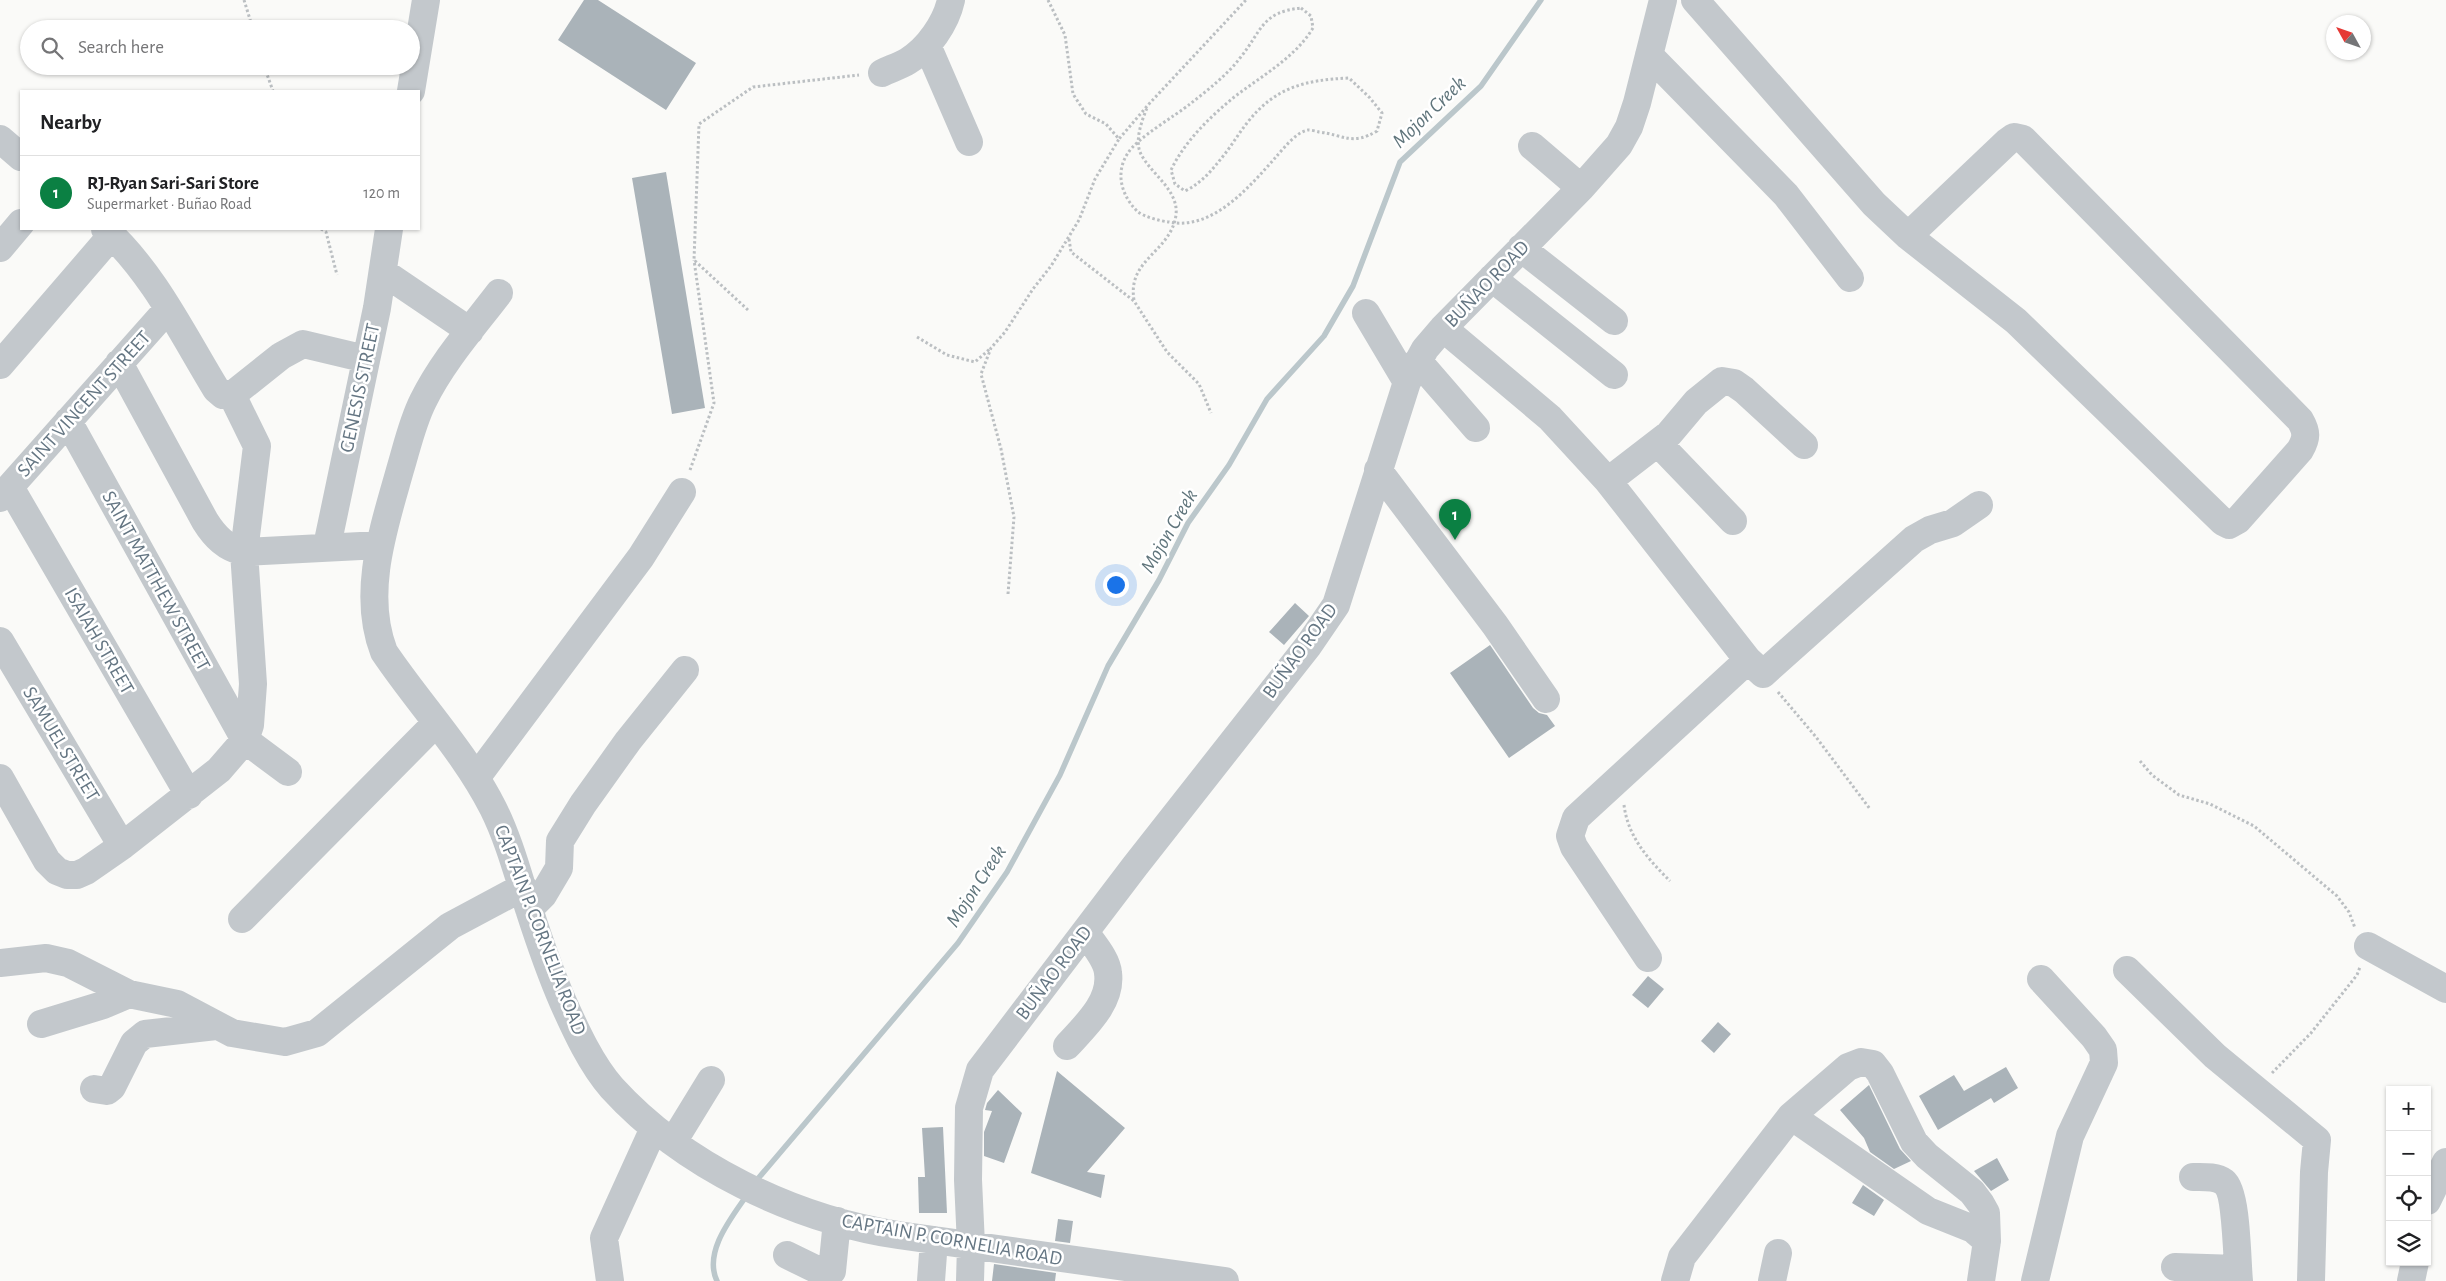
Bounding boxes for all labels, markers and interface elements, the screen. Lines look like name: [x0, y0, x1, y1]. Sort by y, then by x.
north arrow: [2326, 15, 2371, 60]
search box: [20, 20, 420, 75]
icon: search: [38, 34, 66, 62]
text: Search here: [78, 38, 164, 57]
water label: Mojon Creek: [1388, 72, 1470, 152]
text: Nearby: [40, 112, 101, 133]
text: RJ-Ryan Sari-Sari Store: [87, 174, 259, 193]
text: 1: [53, 185, 59, 201]
text: 120 m: [363, 185, 400, 201]
text: Supermarket · Buñao Road: [87, 196, 252, 212]
street label: BUÑAO ROAD: [1440, 236, 1533, 331]
street label: GENESIS STREET: [337, 321, 384, 454]
street label: SAINT VINCENT STREET: [14, 327, 155, 481]
water label: Mojon Creek: [1137, 485, 1201, 576]
street label: SAINT MATTHEW STREET: [98, 488, 214, 674]
pin: 1: [1439, 499, 1471, 540]
your location: [1103, 572, 1129, 598]
street label: ISAIAH STREET: [60, 584, 138, 698]
street label: BUÑAO ROAD: [1258, 599, 1341, 702]
street label: SAMUEL STREET: [19, 683, 103, 805]
street label: CAPTAIN P. CORNELIA ROAD: [491, 822, 589, 1038]
water label: Mojon Creek: [942, 841, 1010, 931]
street label: BUÑAO ROAD: [1012, 922, 1096, 1024]
map controls: [2386, 1086, 2431, 1266]
button: +: [2386, 1086, 2431, 1131]
button: −: [2386, 1131, 2431, 1176]
button: locate: [2386, 1176, 2431, 1221]
street label: CAPTAIN P. CORNELIA ROAD: [840, 1211, 1064, 1269]
button: layers: [2386, 1221, 2431, 1266]

